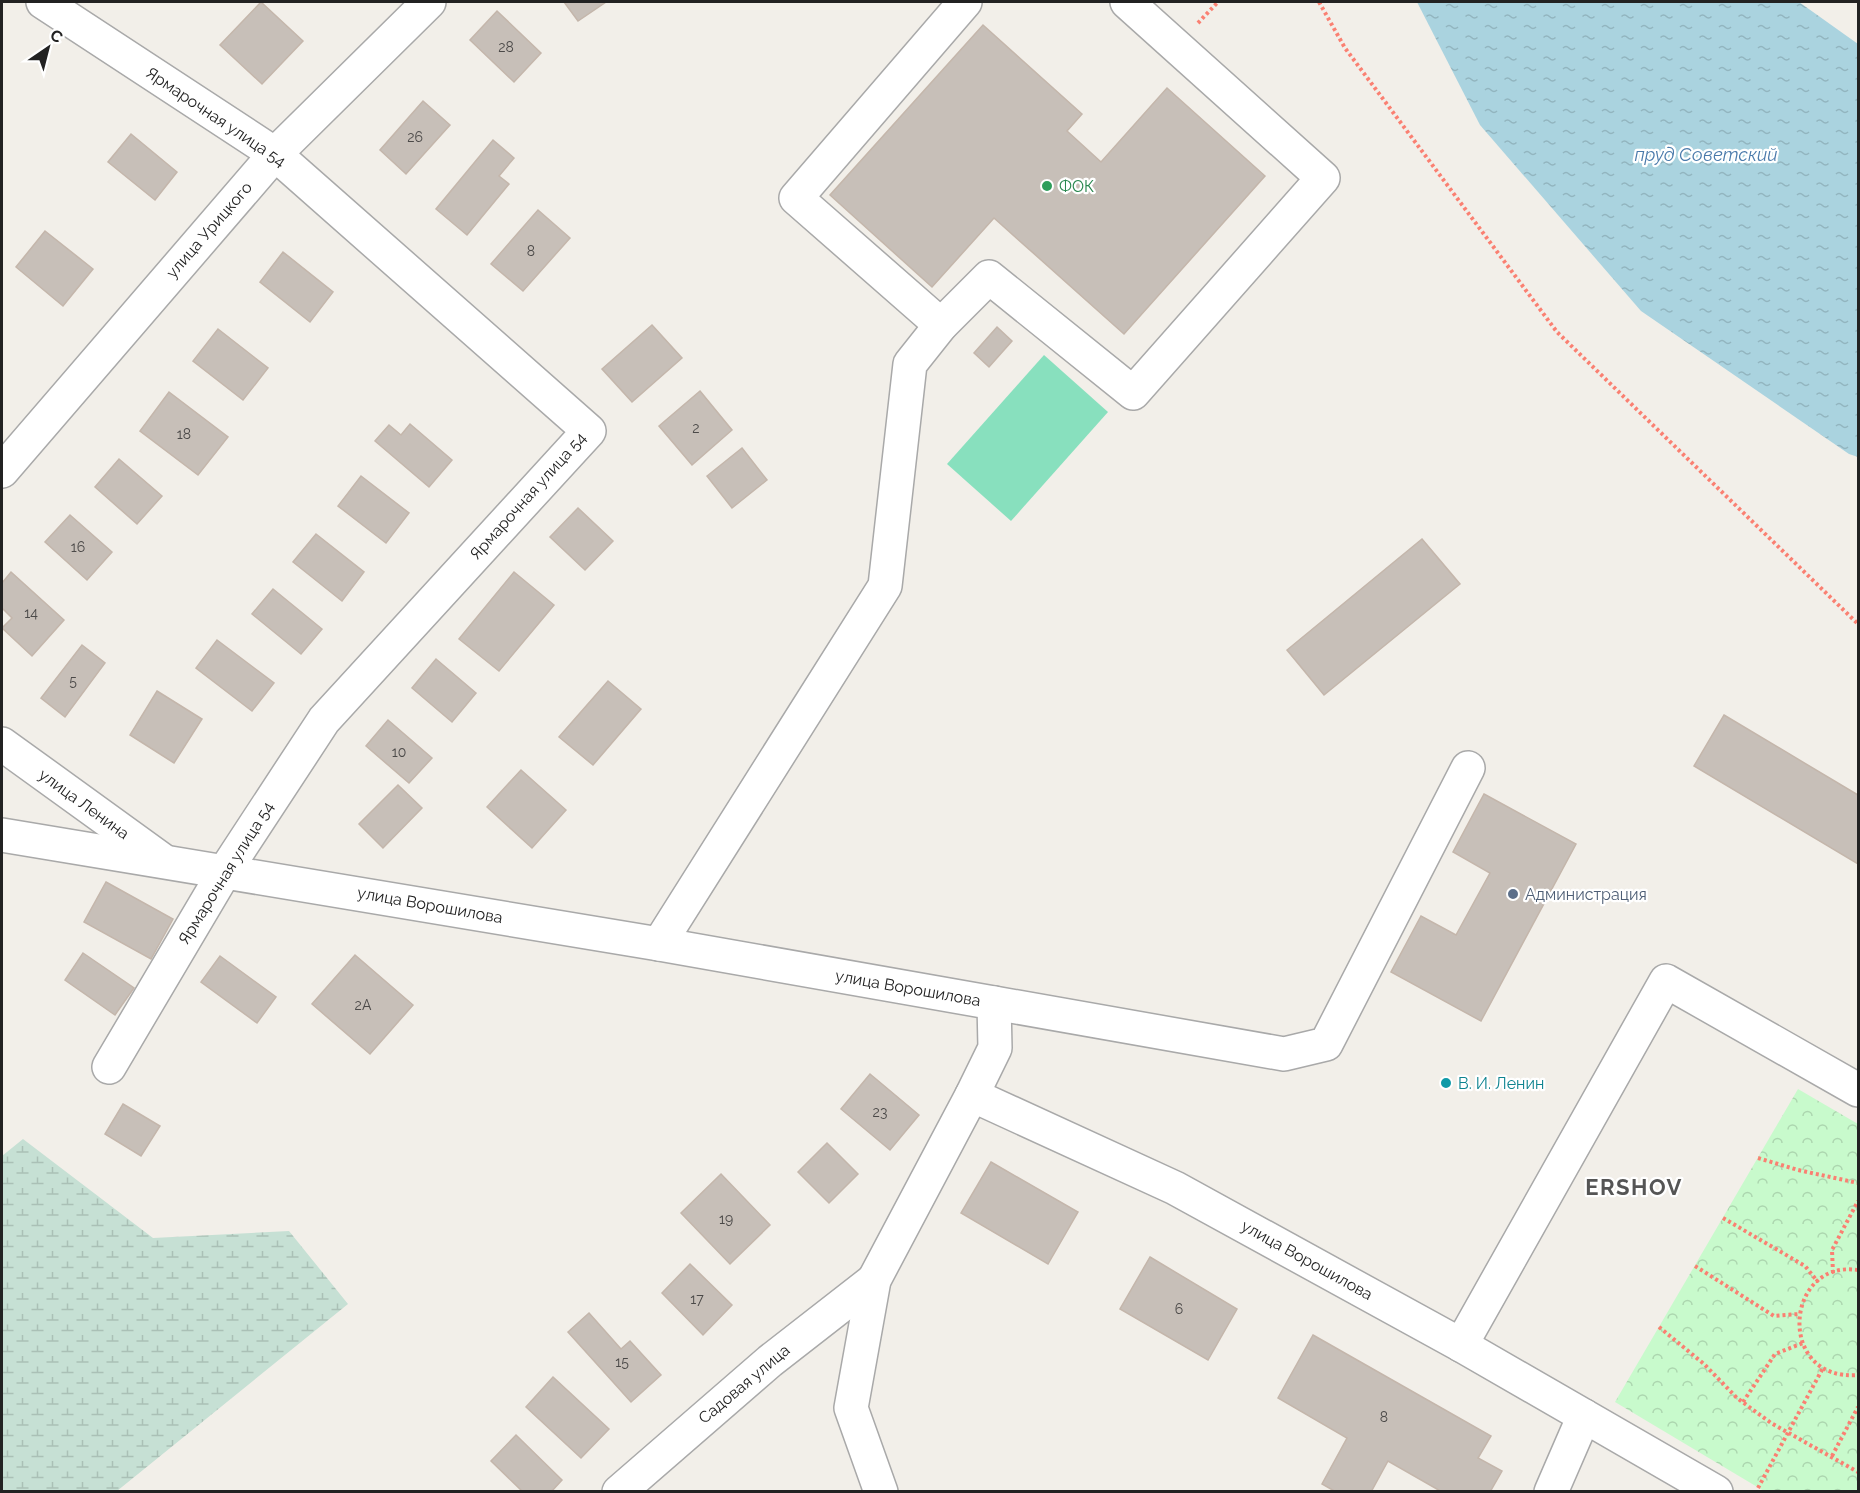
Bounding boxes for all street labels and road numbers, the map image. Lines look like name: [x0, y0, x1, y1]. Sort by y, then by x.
street label: Ярмарочная улица 54: [143, 63, 290, 171]
street label: улица Урицкого: [162, 178, 256, 282]
street label: Ярмарочная улица 54: [466, 428, 590, 563]
street label: улица Ленина: [35, 765, 133, 843]
street label: Ярмарочная улица 54: [174, 798, 278, 948]
street label: улица Ворошилова: [356, 883, 504, 927]
street label: улица Ворошилова: [834, 966, 982, 1010]
street label: улица Ворошилова: [1238, 1216, 1376, 1304]
street label: Садовая улица: [695, 1340, 793, 1428]

